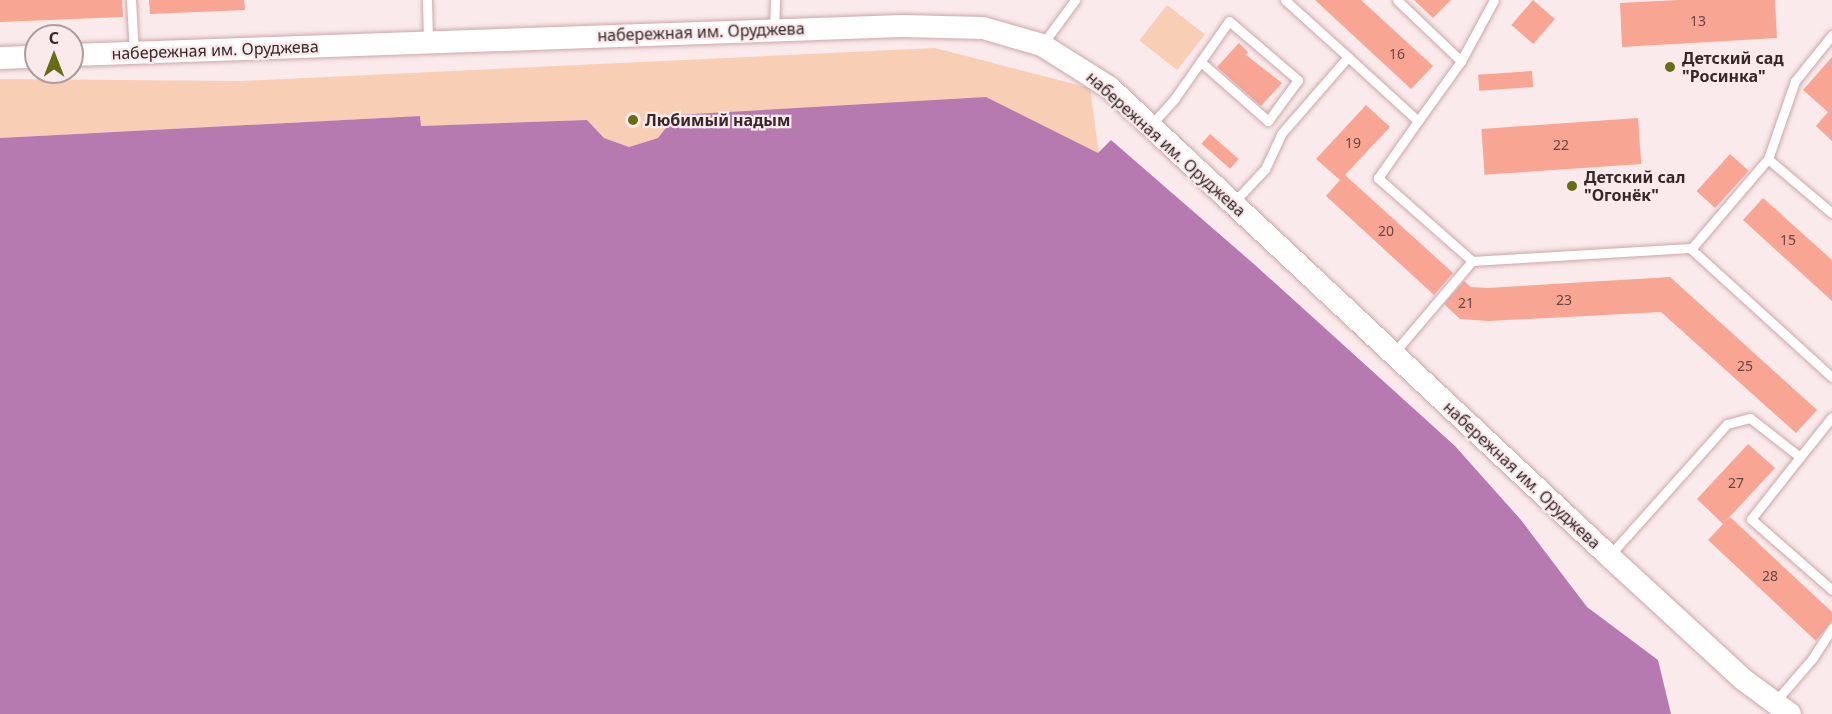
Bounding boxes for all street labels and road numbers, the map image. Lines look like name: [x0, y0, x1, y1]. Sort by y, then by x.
street label: набережная им. Оруджева: [597, 19, 805, 45]
street label: набережная им. Оруджева: [111, 37, 319, 63]
street label: набережная им. Оруджева: [1083, 68, 1249, 220]
street label: набережная им. Оруджева: [1440, 397, 1604, 553]

